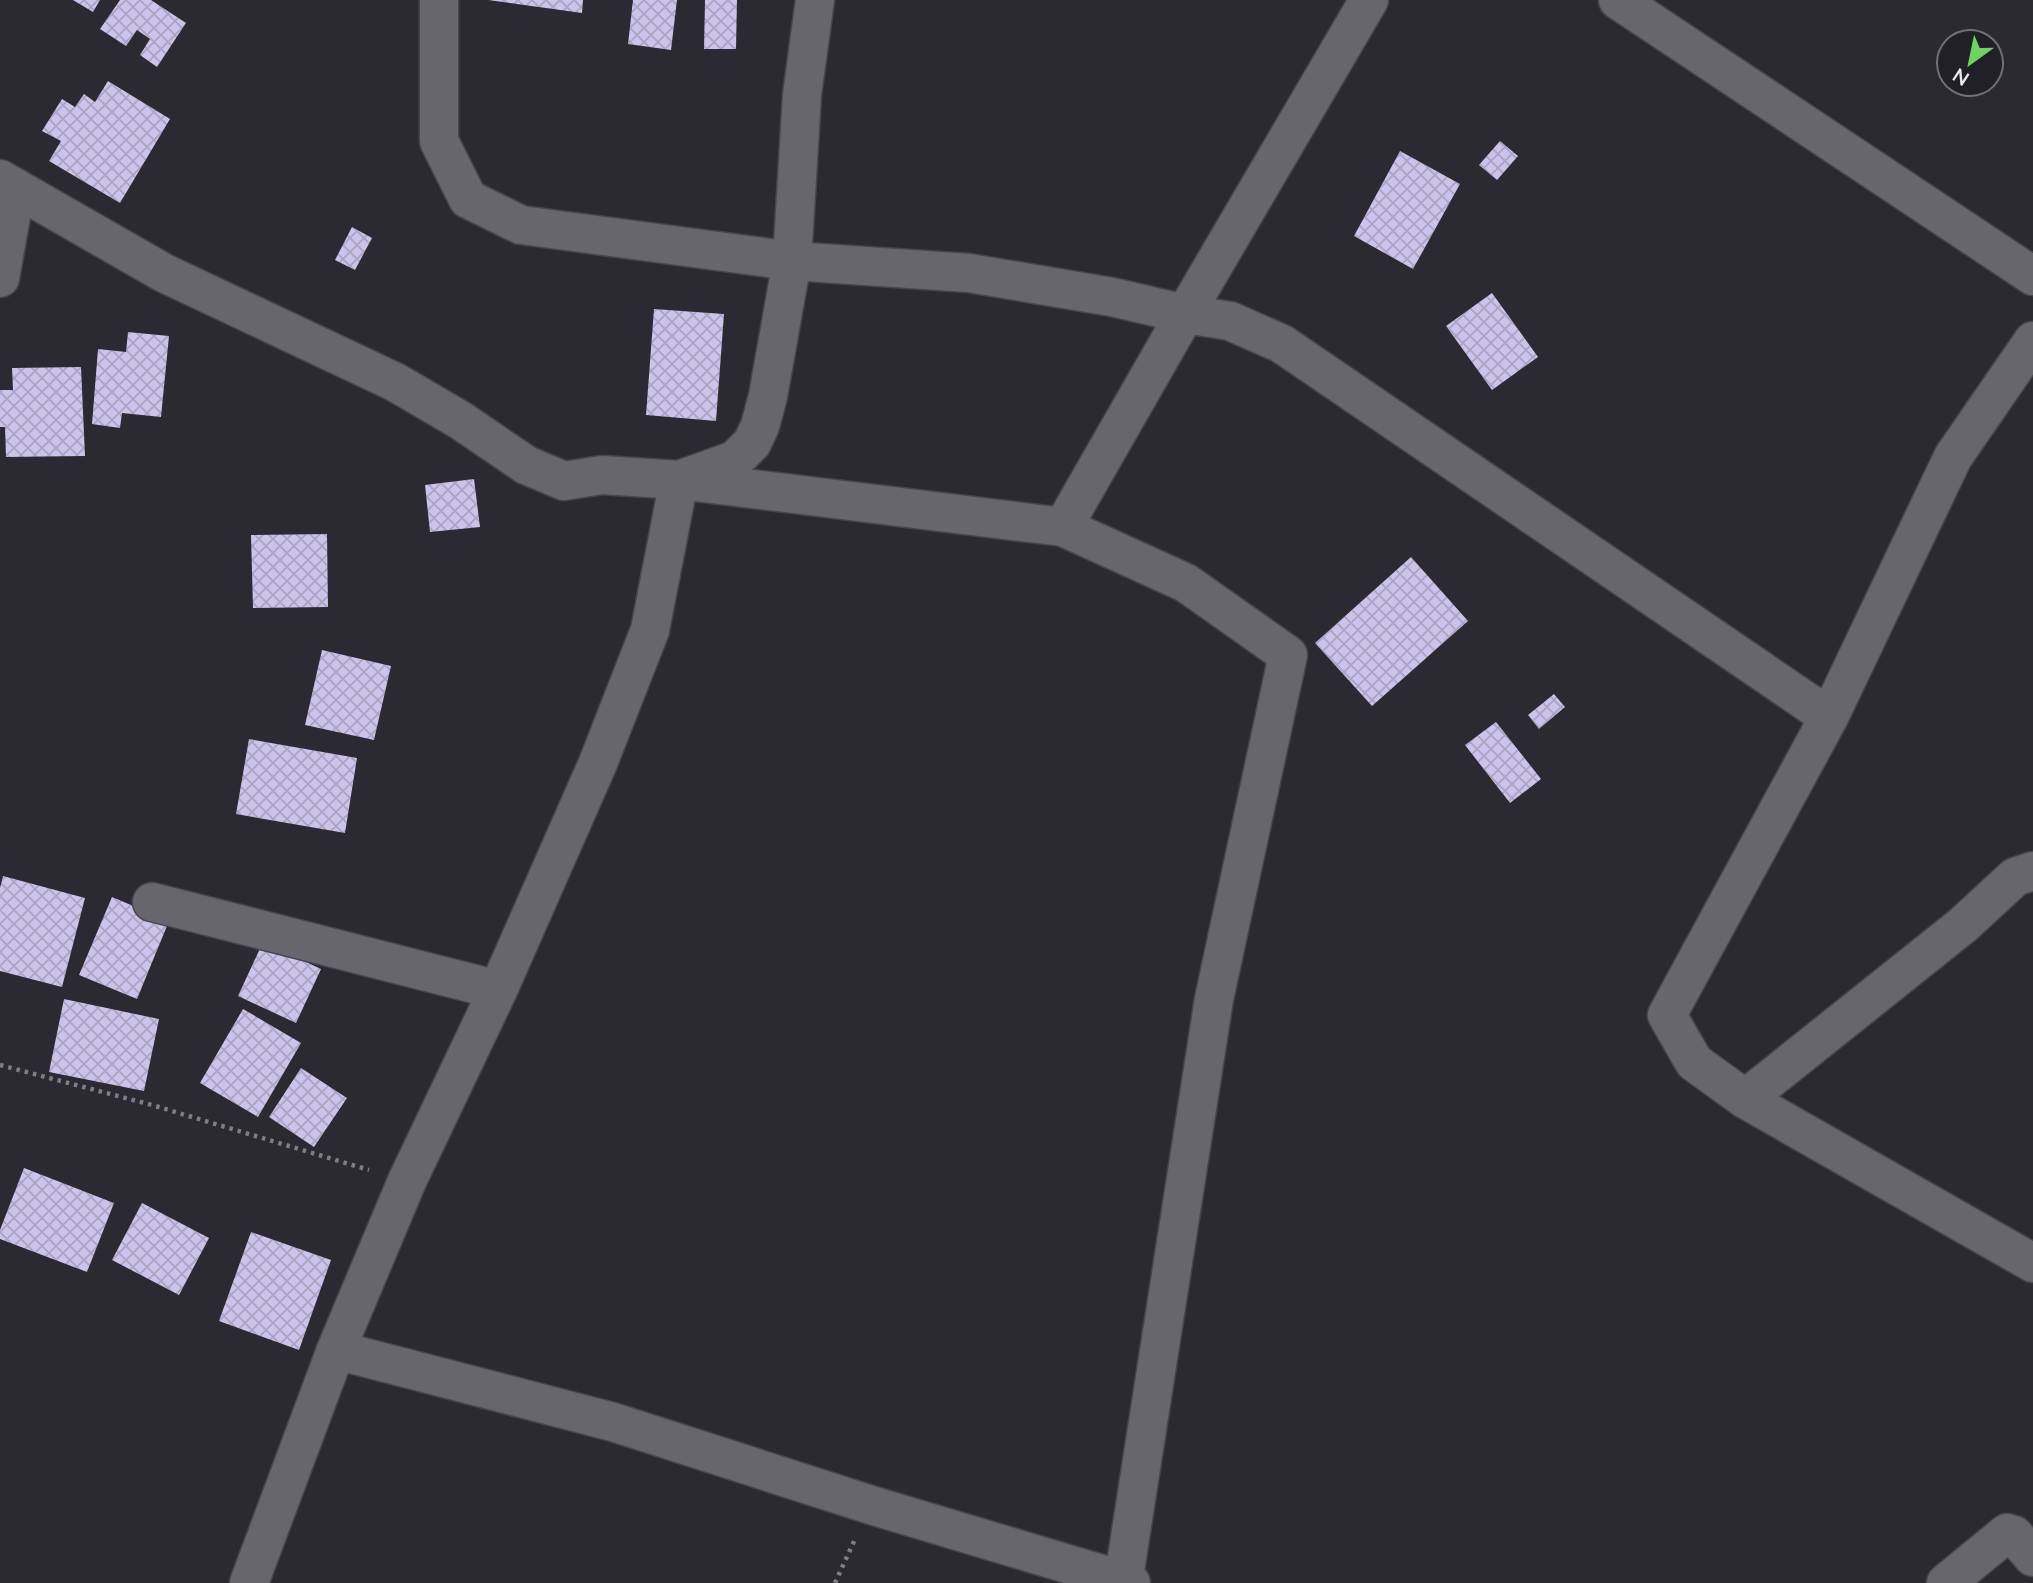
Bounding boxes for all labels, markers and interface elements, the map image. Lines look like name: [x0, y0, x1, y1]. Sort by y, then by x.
north arrow: [1935, 28, 2005, 98]
text: N: [1948, 64, 1973, 91]

